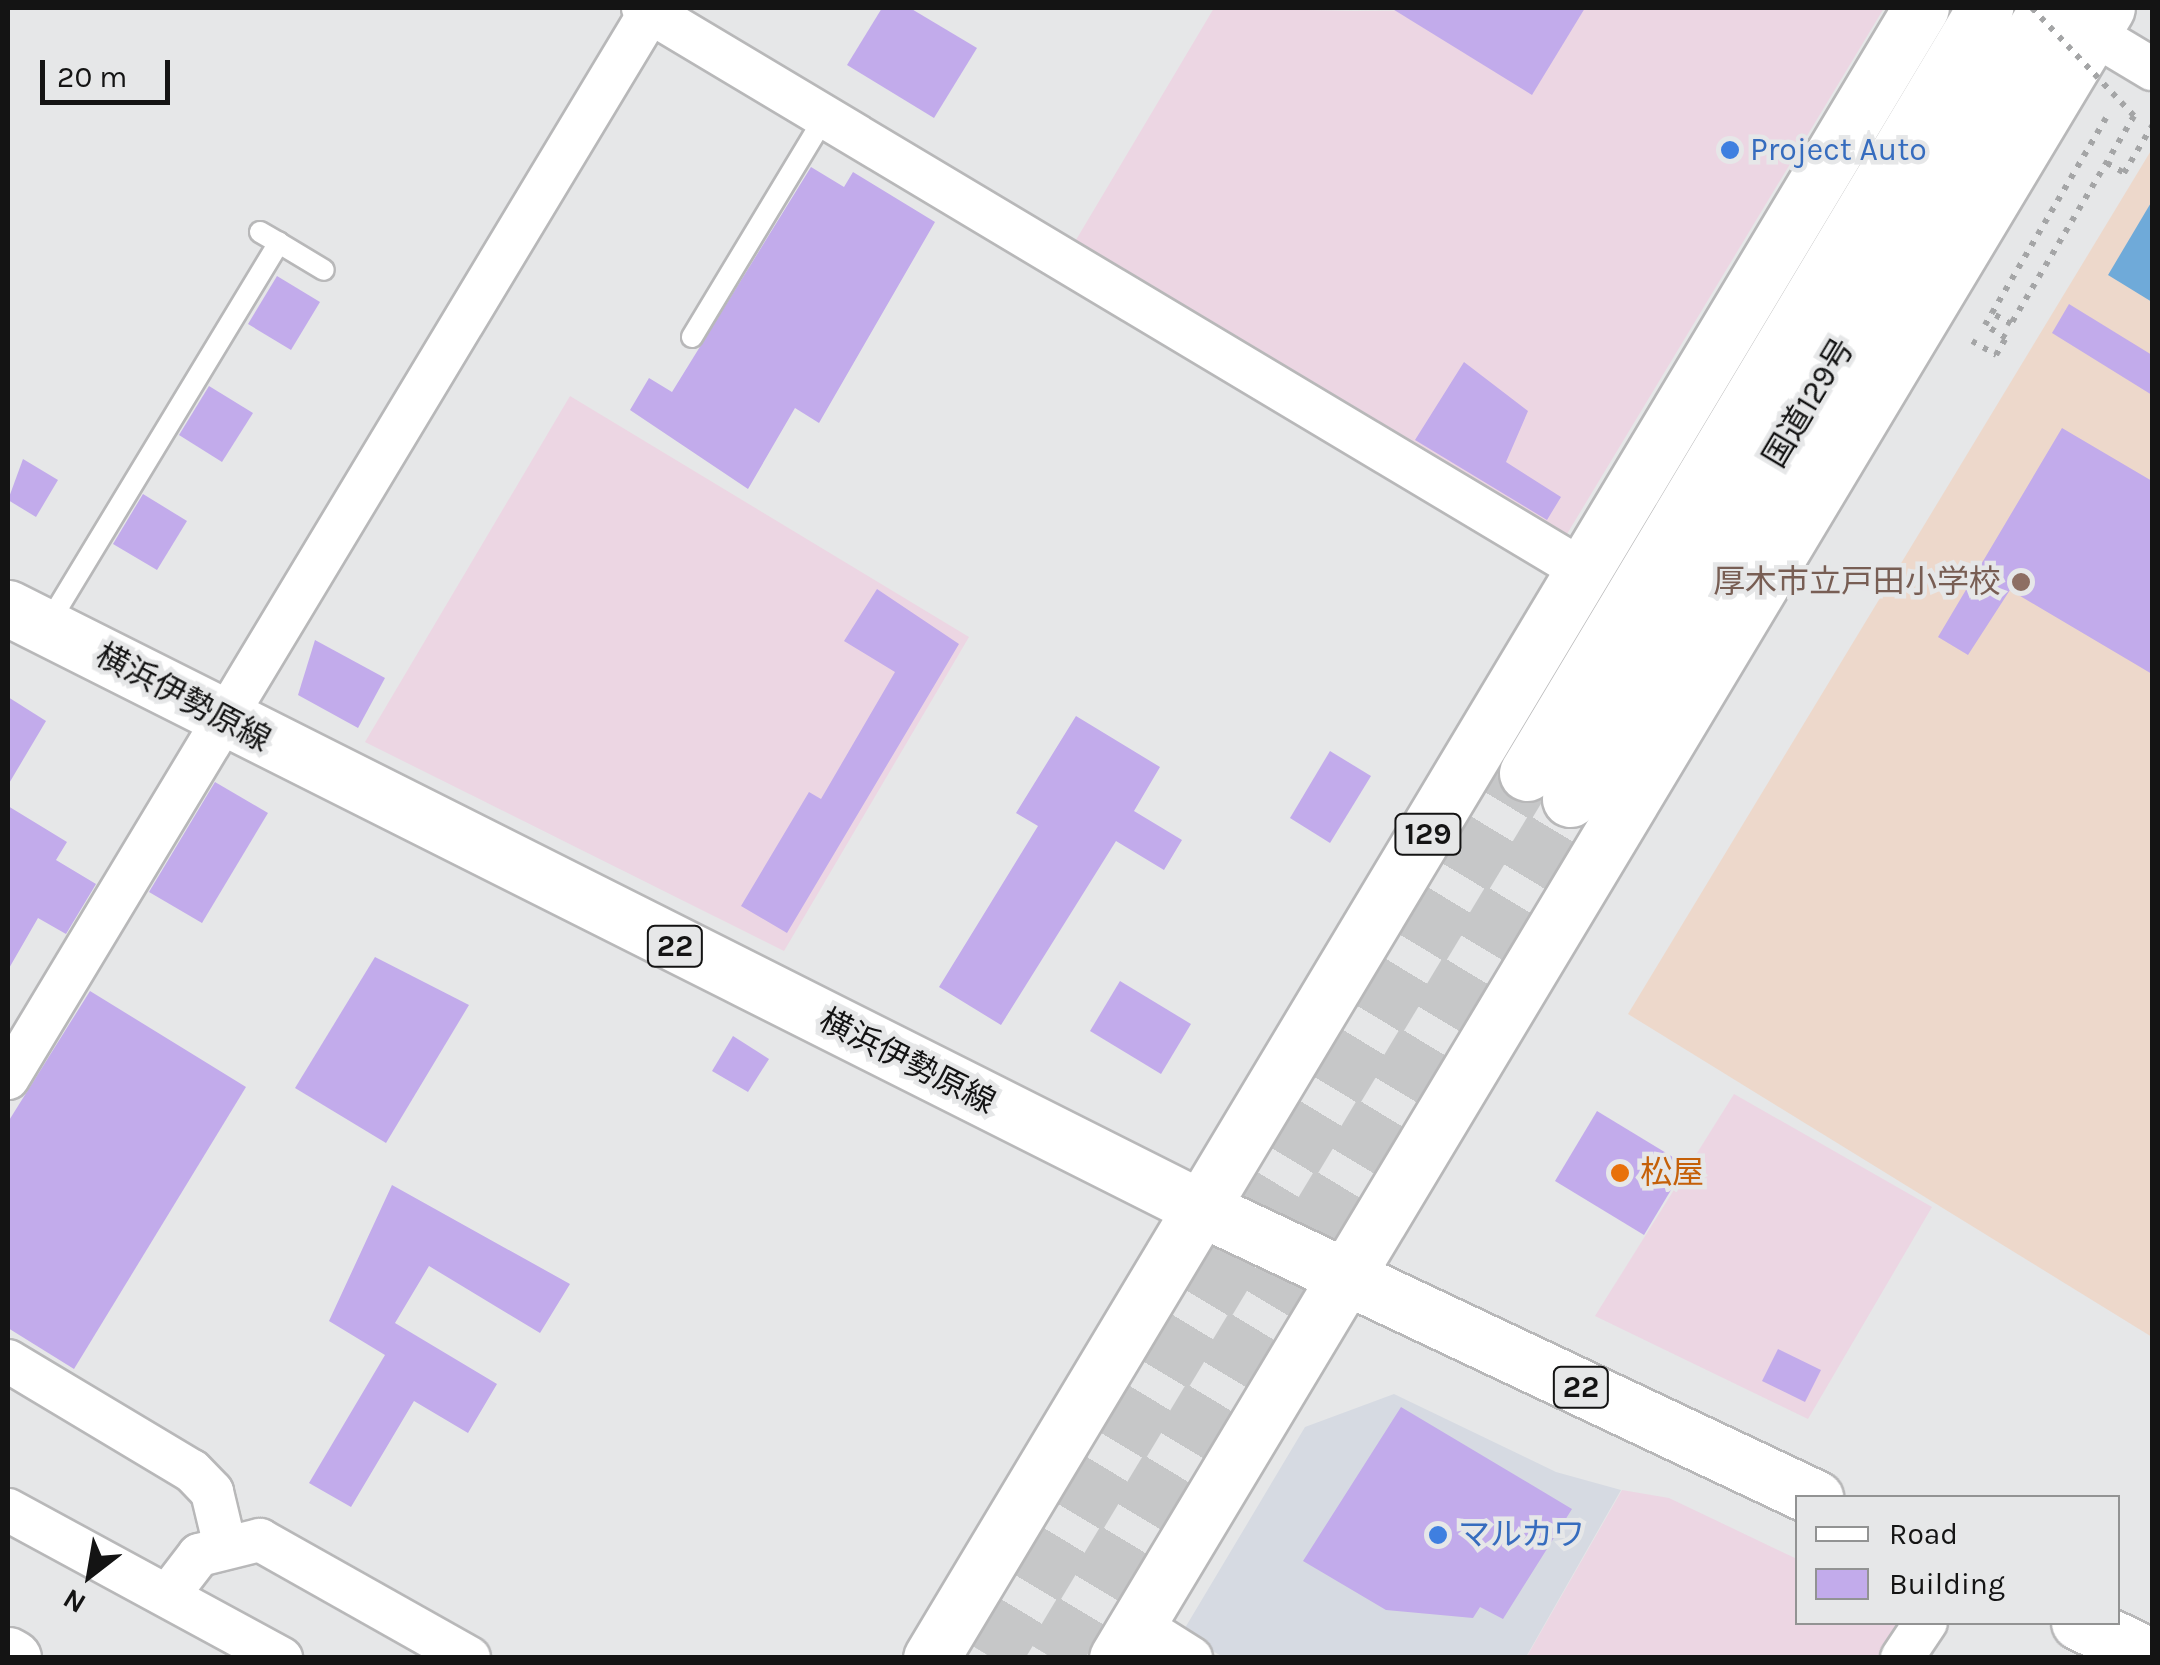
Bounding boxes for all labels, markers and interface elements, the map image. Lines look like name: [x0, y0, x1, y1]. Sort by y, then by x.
scale bar: [45, 40, 175, 102]
text: 20 m: [57, 59, 127, 95]
place label: Project Auto: [1750, 131, 1927, 169]
marker: Project Auto: [1719, 139, 1741, 161]
street label: 国道129号: [1756, 332, 1862, 474]
place label: 厚木市立戸田小学校: [1713, 563, 2001, 601]
marker: 厚木市立戸田小学校: [2010, 571, 2032, 593]
street label: 横浜伊勢原線: [89, 636, 277, 760]
road number: 129: [1393, 809, 1463, 859]
road number: 22: [645, 921, 705, 971]
street label: 横浜伊勢原線: [813, 1001, 1001, 1123]
place label: 松屋: [1640, 1154, 1704, 1192]
marker: 松屋: [1609, 1162, 1631, 1184]
road number: 22: [1551, 1362, 1611, 1412]
legend: [1795, 1495, 2120, 1625]
place label: マルカワ: [1458, 1516, 1586, 1554]
text: Road: [1889, 1516, 1958, 1552]
marker: マルカワ: [1427, 1524, 1449, 1546]
north arrow: [40, 1525, 140, 1625]
text: Building: [1889, 1566, 2005, 1602]
text: N: [57, 1582, 91, 1620]

